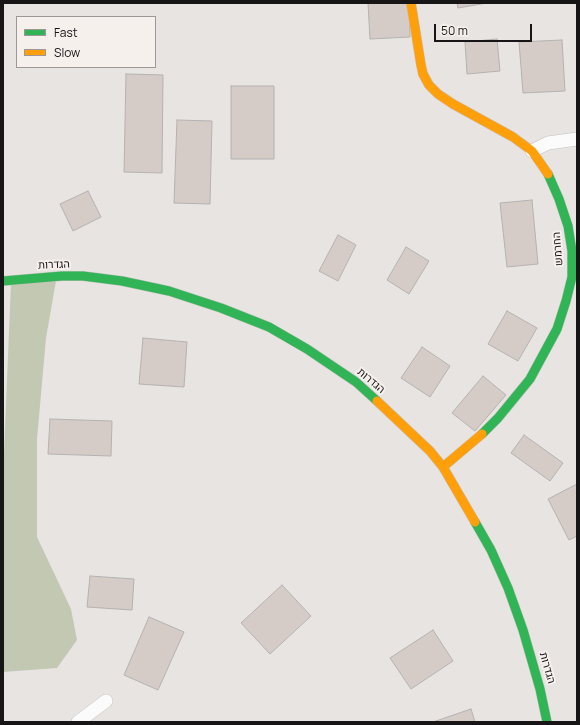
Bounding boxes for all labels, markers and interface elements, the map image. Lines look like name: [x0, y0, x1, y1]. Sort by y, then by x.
legend: [16, 16, 156, 68]
scale bar: [436, 16, 534, 42]
text: 50 m: [441, 22, 468, 39]
text: Fast: [54, 24, 78, 41]
text: Slow: [54, 44, 80, 61]
street label: החרמש: [550, 231, 566, 267]
street label: הגדרות: [38, 258, 70, 272]
street label: הגדרות: [355, 366, 387, 396]
street label: הגדרות: [536, 651, 558, 685]

